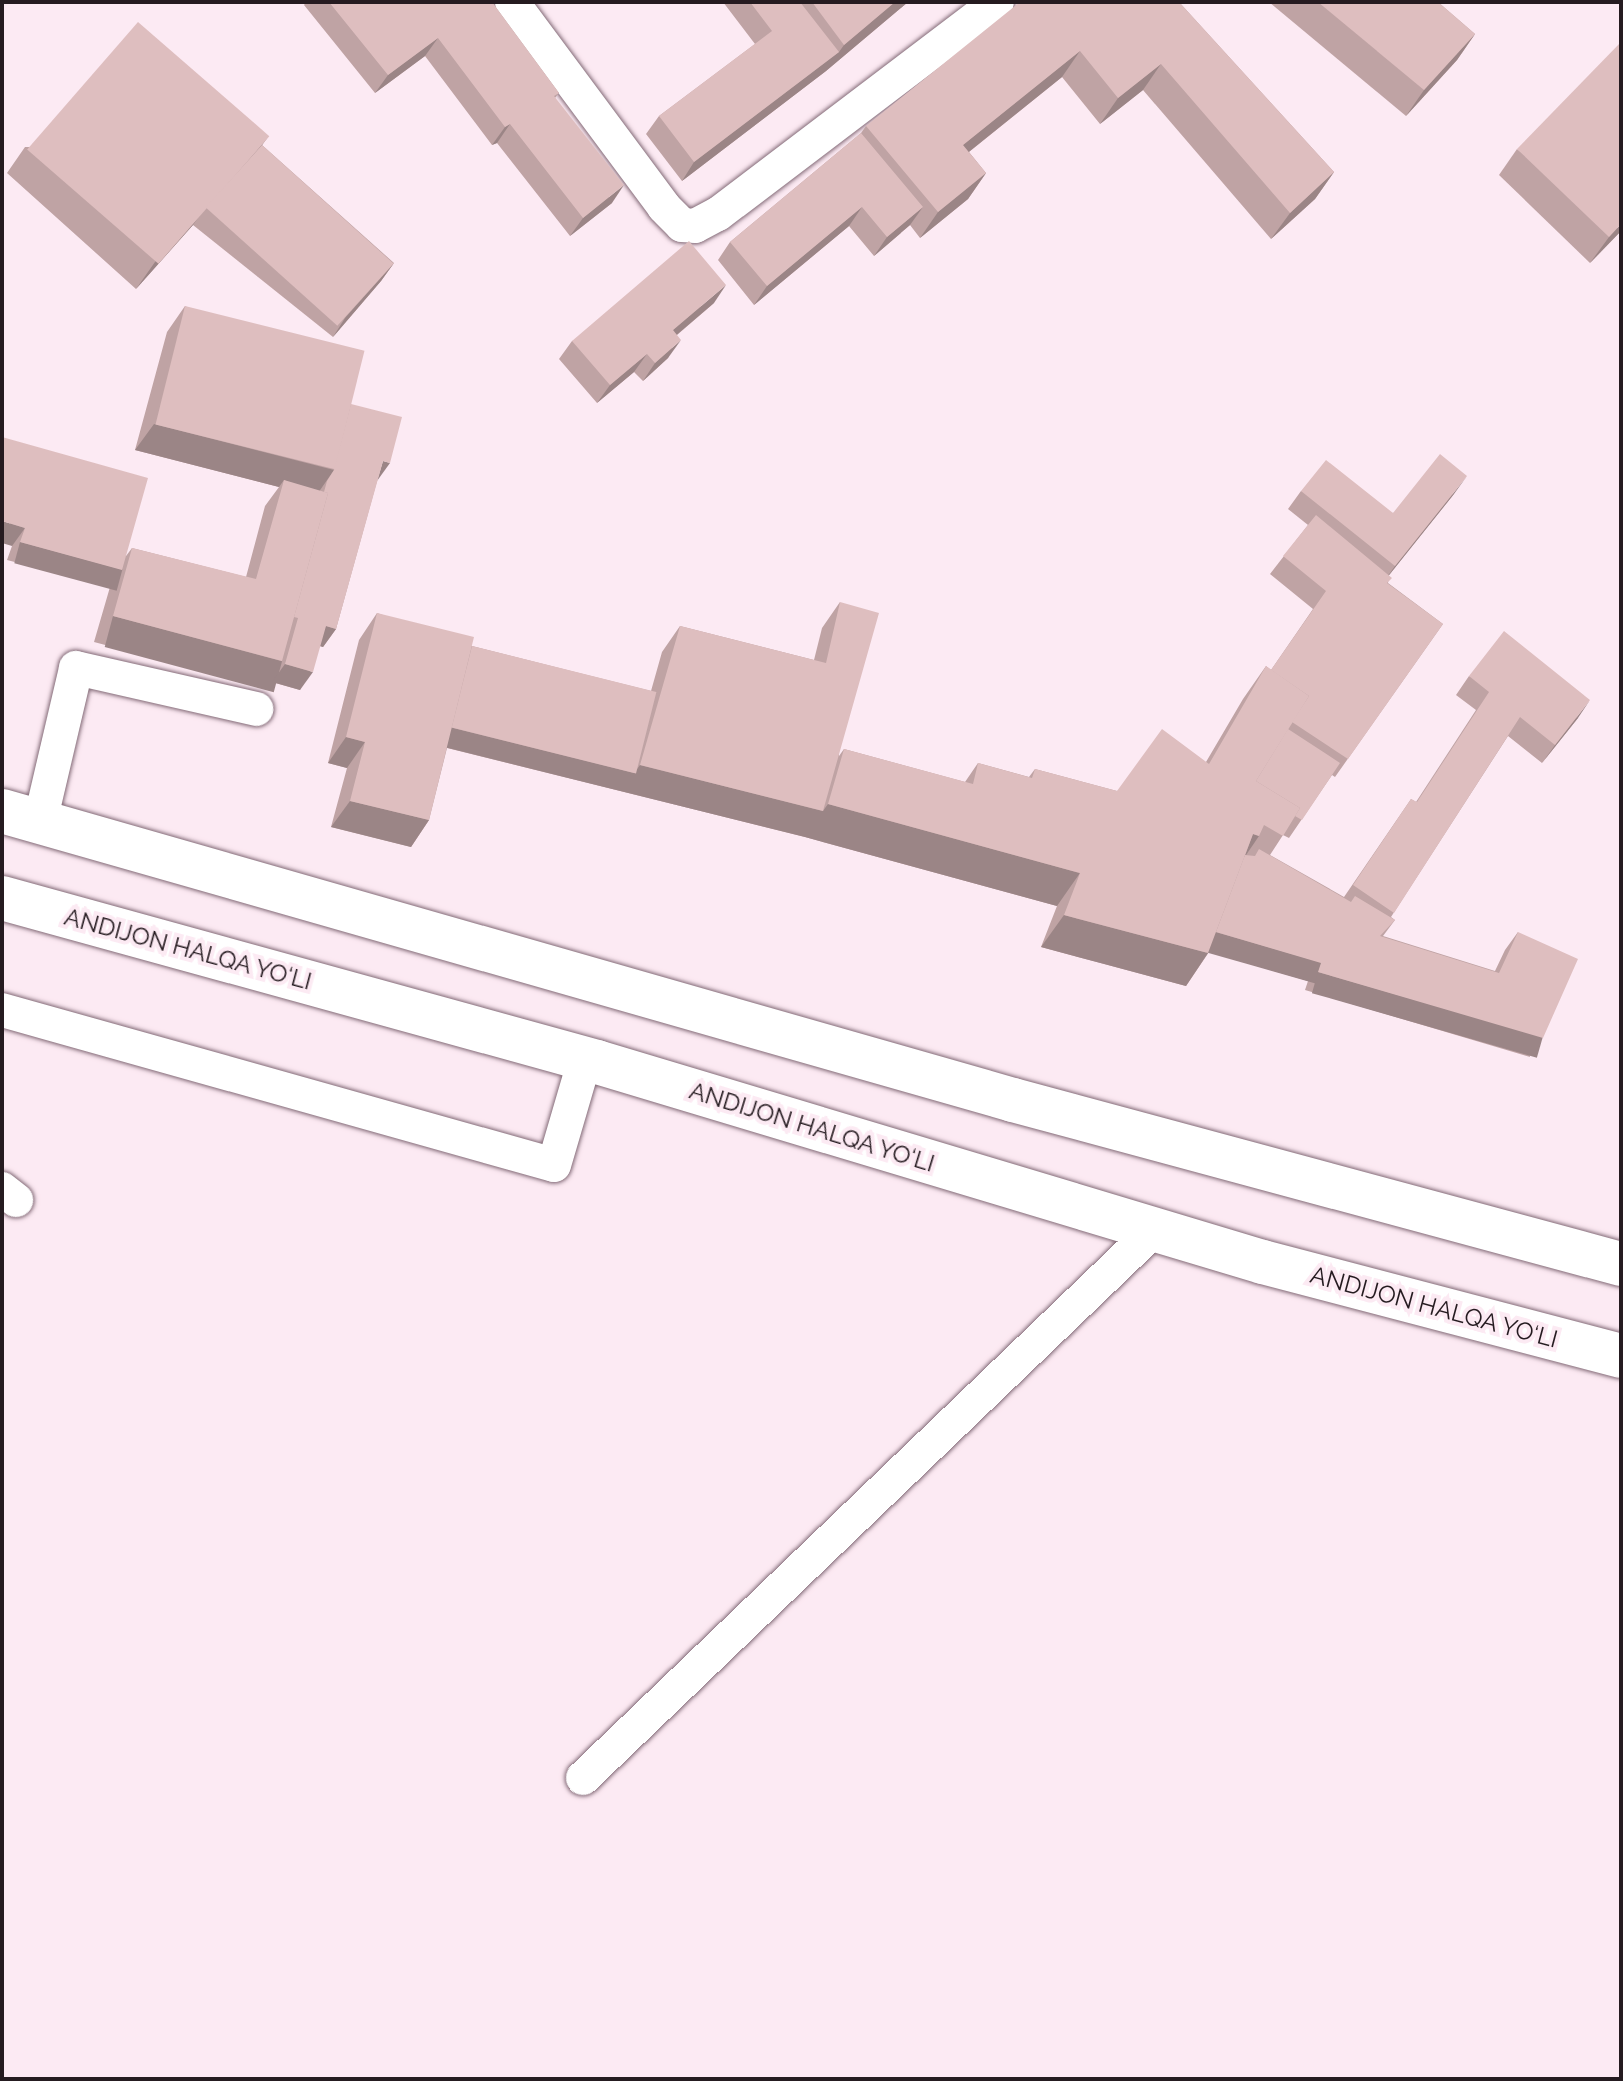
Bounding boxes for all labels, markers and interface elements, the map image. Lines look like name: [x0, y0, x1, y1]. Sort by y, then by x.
street label: ANDIJON HALQA YO‘LI: [60, 902, 316, 996]
street label: ANDIJON HALQA YO‘LI: [685, 1076, 939, 1178]
street label: ANDIJON HALQA YO‘LI: [1306, 1260, 1562, 1354]

